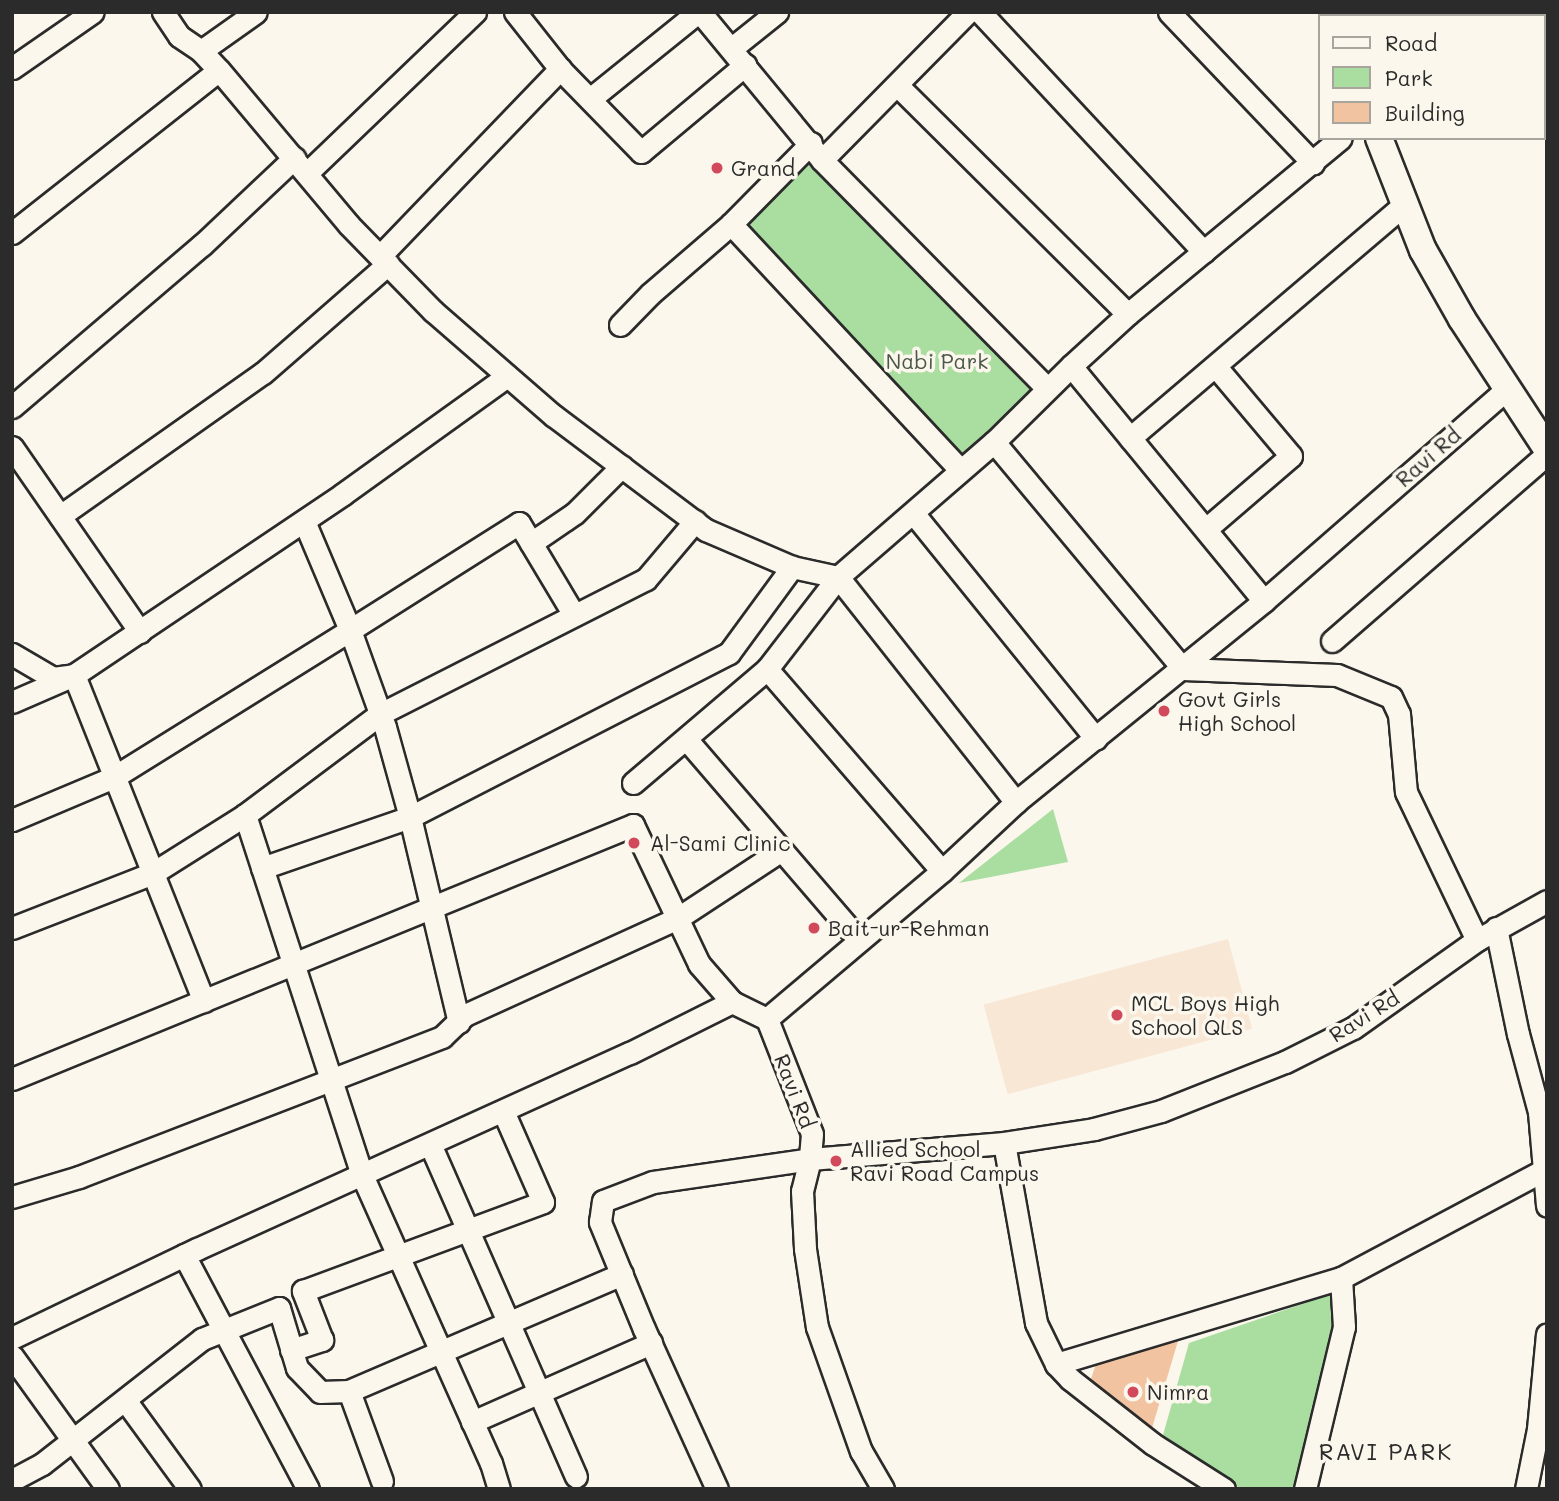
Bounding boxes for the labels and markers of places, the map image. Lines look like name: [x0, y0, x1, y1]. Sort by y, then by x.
place label: Grand: [731, 155, 795, 181]
marker: Grand: [709, 160, 725, 176]
place label: Govt Girls High School: [1178, 686, 1296, 736]
marker: Govt Girls High School: [1156, 703, 1172, 719]
place label: Al-Sami Clinic: [650, 830, 791, 856]
marker: Al-Sami Clinic: [624, 833, 644, 853]
place label: Bait-ur-Rehman: [828, 915, 989, 941]
marker: Bait-ur-Rehman: [806, 920, 822, 936]
place label: MCL Boys High School QLS: [1131, 990, 1279, 1040]
marker: MCL Boys High School QLS: [1109, 1007, 1125, 1023]
place label: Allied School Ravi Road Campus: [850, 1136, 1039, 1186]
marker: Allied School Ravi Road Campus: [828, 1153, 844, 1169]
place label: Nimra: [1147, 1379, 1209, 1405]
marker: Nimra: [1125, 1384, 1141, 1400]

